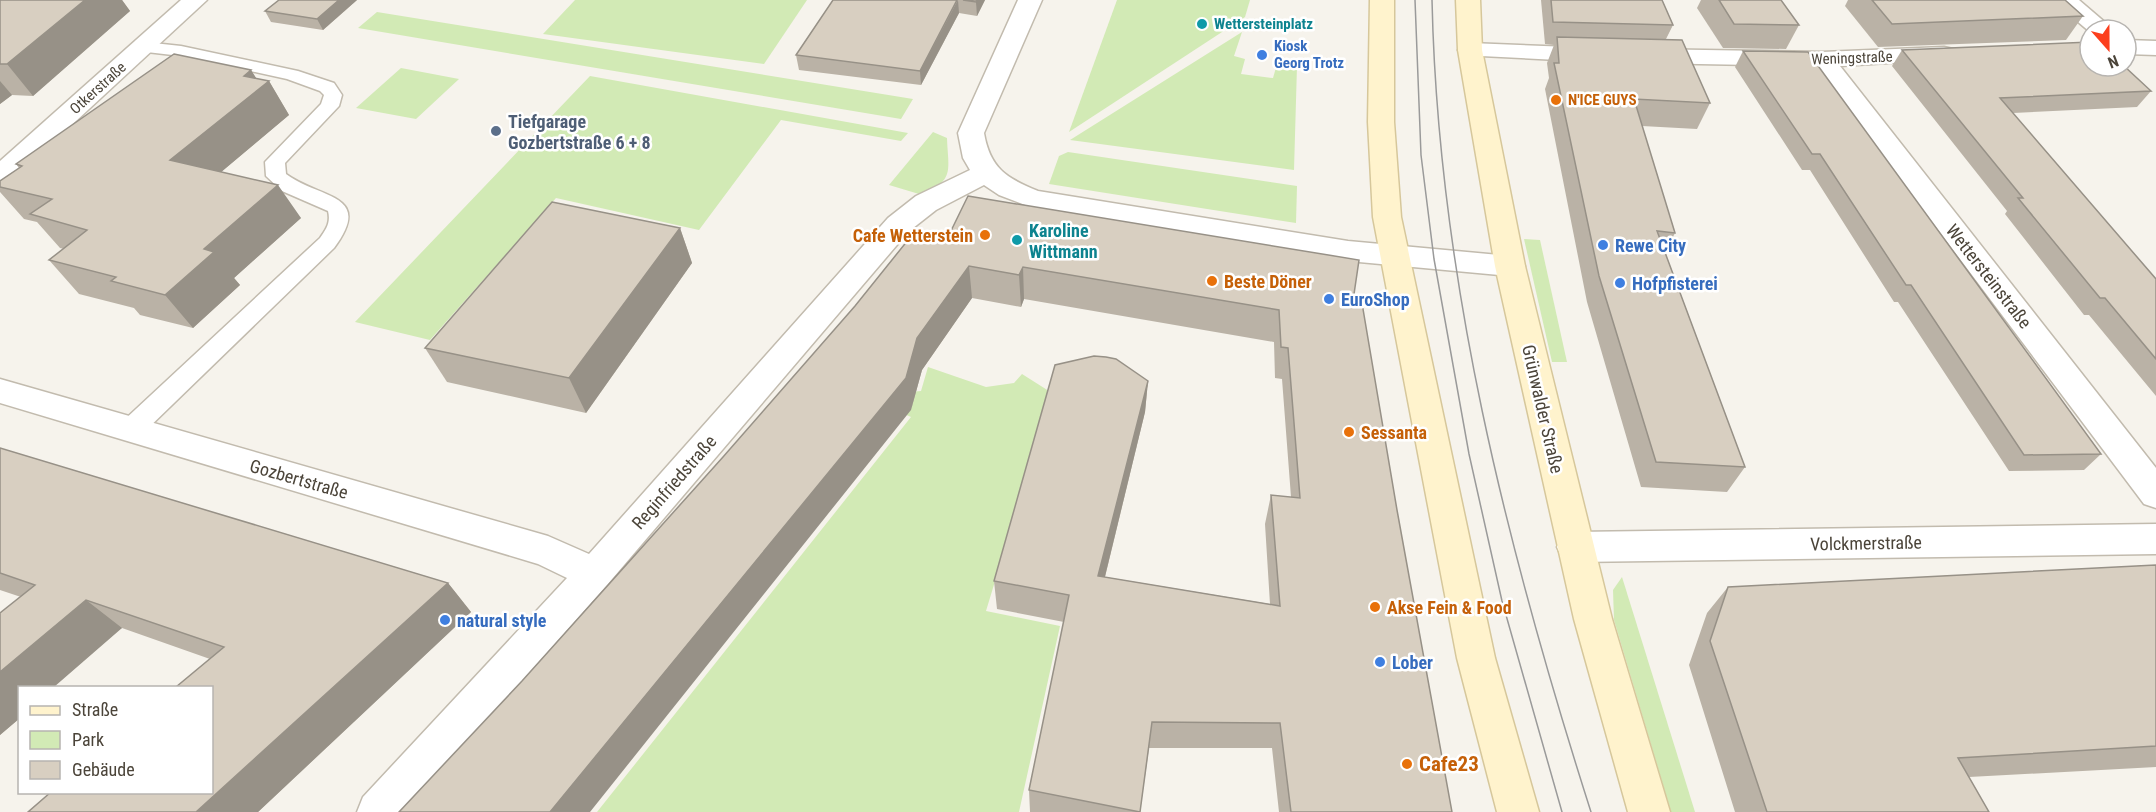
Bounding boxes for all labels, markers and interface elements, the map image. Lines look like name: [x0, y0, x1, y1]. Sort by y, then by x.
place label: Wettersteinplatz: [1214, 15, 1313, 33]
marker: Wettersteinplatz: [1195, 17, 1209, 31]
north arrow: [2078, 18, 2138, 78]
place label: Kiosk Georg Trotz: [1274, 37, 1344, 72]
marker: Kiosk Georg Trotz: [1255, 48, 1269, 62]
street label: Weningstraße: [1811, 48, 1893, 68]
text: N: [2105, 51, 2121, 72]
street label: Otkerstraße: [66, 58, 130, 118]
place label: N'ICE GUYS: [1568, 91, 1636, 109]
marker: N'ICE GUYS: [1549, 93, 1563, 107]
place label: Tiefgarage Gozbertstraße 6 + 8: [508, 111, 651, 153]
marker: Tiefgarage Gozbertstraße 6 + 8: [489, 124, 503, 138]
place label: Karoline Wittmann: [1029, 220, 1098, 262]
street label: Wettersteinstraße: [1942, 220, 2036, 332]
place label: Cafe Wetterstein: [853, 225, 973, 246]
marker: Cafe Wetterstein: [978, 228, 992, 242]
marker: Karoline Wittmann: [1010, 233, 1024, 247]
place label: Rewe City: [1615, 235, 1686, 256]
marker: Rewe City: [1596, 238, 1610, 252]
place label: Beste Döner: [1224, 271, 1312, 292]
place label: Hofpfisterei: [1632, 273, 1718, 294]
marker: Beste Döner: [1205, 274, 1219, 288]
marker: Hofpfisterei: [1613, 276, 1627, 290]
place label: EuroShop: [1341, 289, 1410, 310]
marker: EuroShop: [1322, 292, 1336, 306]
street label: Grünwalder Straße: [1518, 343, 1568, 475]
place label: Sessanta: [1361, 422, 1427, 443]
marker: Sessanta: [1342, 425, 1356, 439]
street label: Reginfriedstraße: [628, 431, 720, 533]
street label: Gozbertstraße: [248, 455, 350, 503]
street label: Volckmerstraße: [1810, 532, 1922, 554]
place label: Akse Fein & Food: [1387, 597, 1512, 618]
marker: Akse Fein & Food: [1368, 600, 1382, 614]
place label: natural style: [457, 610, 547, 631]
marker: natural style: [438, 613, 452, 627]
place label: Lober: [1392, 652, 1433, 673]
marker: Lober: [1373, 655, 1387, 669]
legend: [18, 686, 213, 794]
text: Straße: [72, 699, 118, 720]
text: Park: [72, 729, 104, 750]
place label: Cafe23: [1419, 752, 1479, 776]
marker: Cafe23: [1400, 757, 1414, 771]
text: Gebäude: [72, 759, 135, 780]

